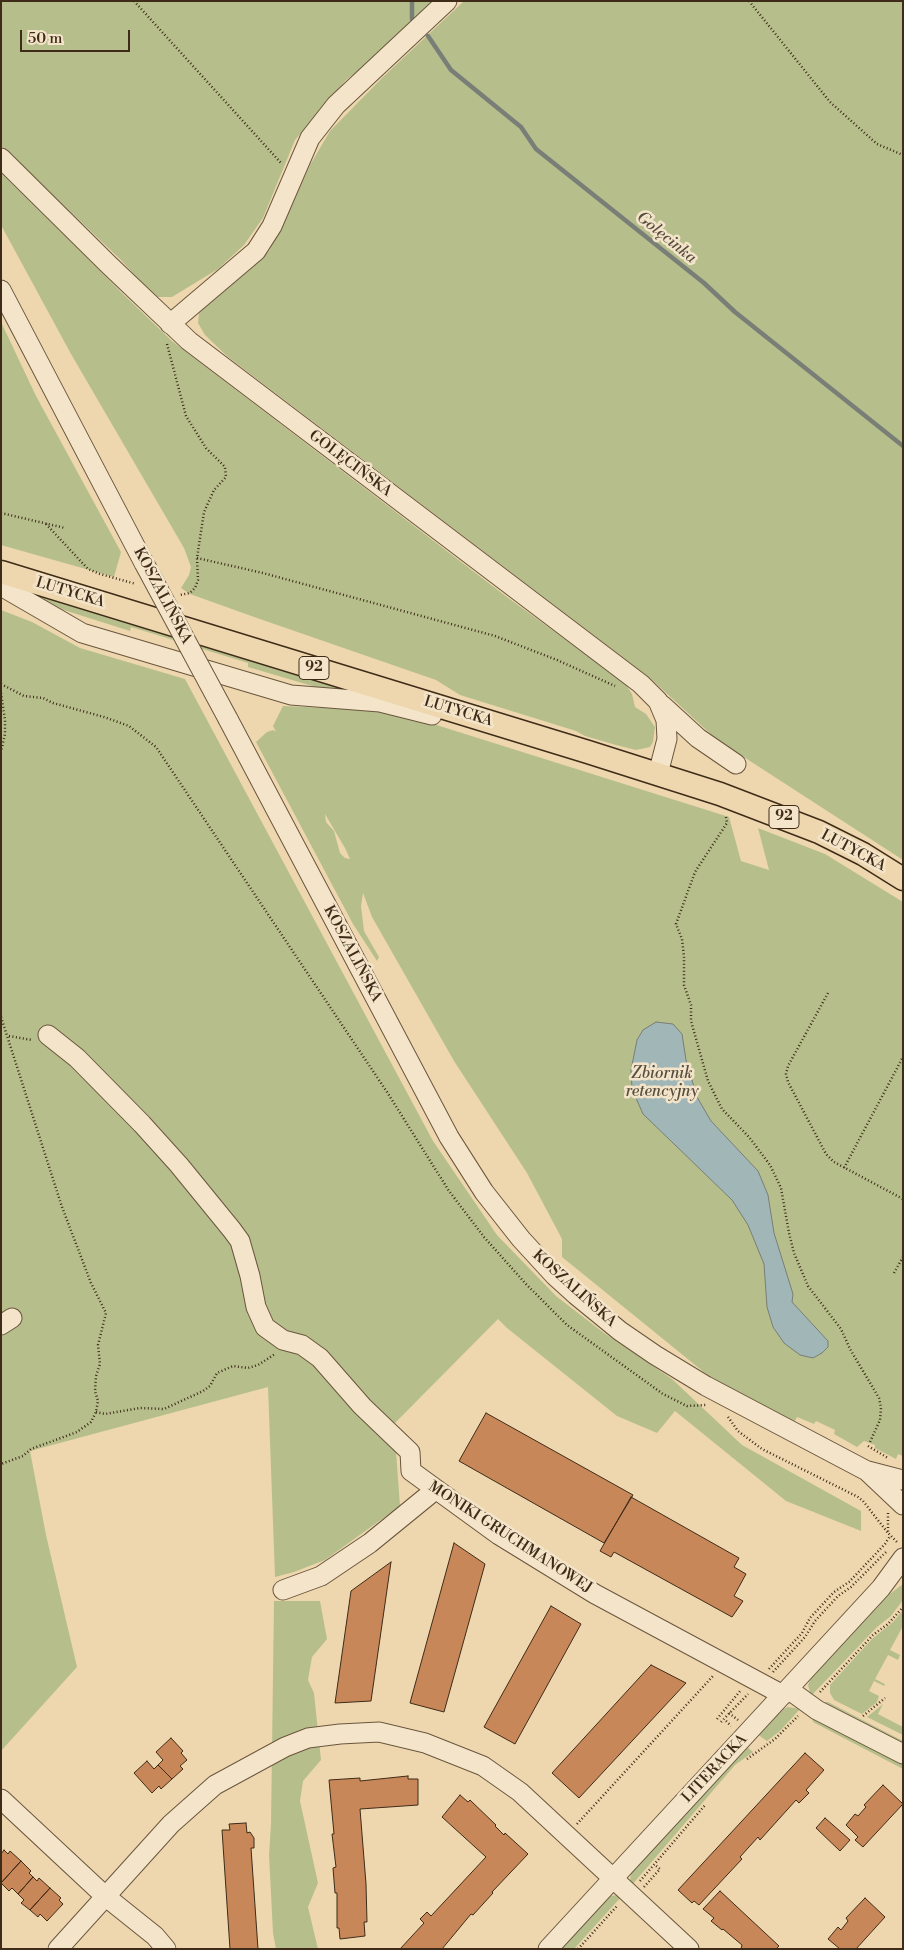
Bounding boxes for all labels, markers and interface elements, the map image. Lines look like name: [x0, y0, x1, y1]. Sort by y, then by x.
scale bar: [22, 20, 132, 52]
text: 50 m: [28, 29, 62, 48]
water label: Golęcinka: [632, 208, 700, 268]
street label: GOLĘCIŃSKA: [305, 427, 395, 501]
street label: KOSZALIŃSKA: [129, 545, 195, 647]
street label: LUTYCKA: [33, 574, 107, 612]
road number: 92: [299, 656, 329, 680]
street label: LUTYCKA: [421, 693, 495, 731]
road number: 92: [769, 806, 799, 829]
street label: LUTYCKA: [817, 826, 889, 876]
street label: KOSZALIŃSKA: [319, 903, 385, 1005]
water label: Zbiornik retencyjny: [625, 1064, 699, 1102]
street label: KOSZALIŃSKA: [528, 1247, 620, 1331]
street label: MONIKI GRUCHMANOWEJ: [425, 1478, 595, 1598]
street label: LITERACKA: [679, 1731, 751, 1807]

